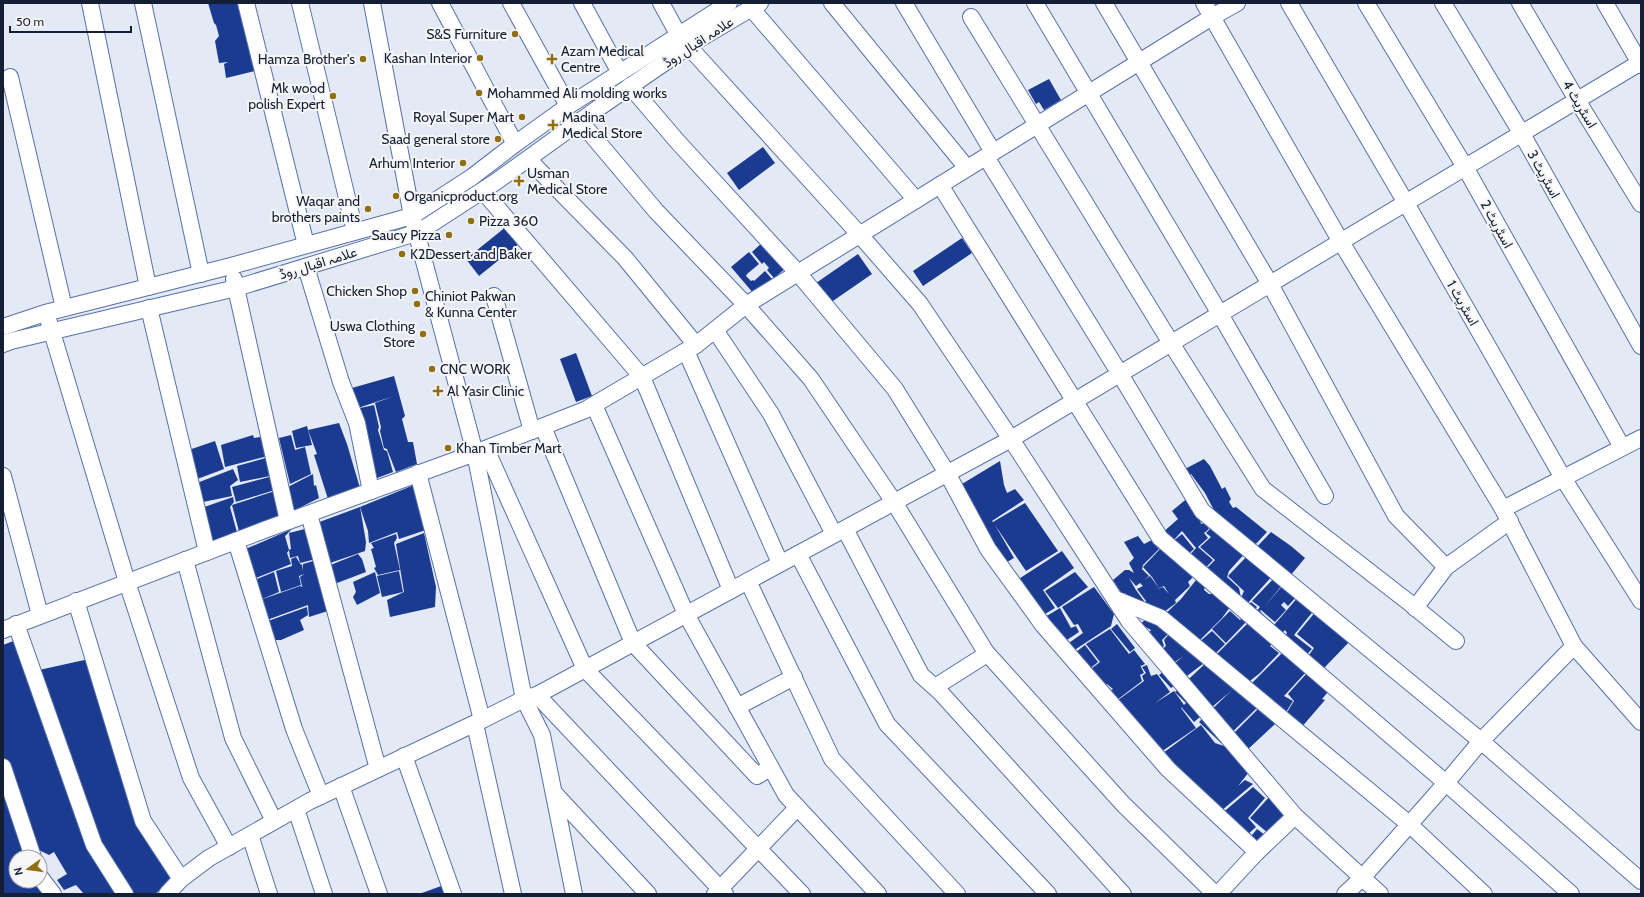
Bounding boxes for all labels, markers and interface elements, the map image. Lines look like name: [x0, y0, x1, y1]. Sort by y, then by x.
scale bar: [10, 8, 131, 34]
street label: علامہ اقبال روڈ: [659, 12, 737, 72]
text: 50 m: [16, 14, 44, 29]
place label: S&S Furniture: [426, 25, 507, 43]
marker: S&S Furniture: [510, 29, 520, 39]
place label: Azam Medical Centre: [561, 42, 645, 76]
place label: Kashan Interior: [384, 49, 473, 67]
place label: Hamza Brother's: [258, 50, 355, 68]
marker: Kashan Interior: [475, 53, 485, 63]
marker: Azam Medical Centre: [546, 53, 558, 65]
marker: Hamza Brother's: [358, 54, 368, 64]
street label: اسٹریٹ 4: [1559, 77, 1601, 131]
place label: Mk wood polish Expert: [248, 79, 325, 113]
place label: Mohammed Ali molding works: [487, 84, 667, 102]
marker: Mohammed Ali molding works: [474, 88, 484, 98]
marker: Mk wood polish Expert: [328, 91, 338, 101]
place label: Royal Super Mart: [413, 108, 514, 126]
place label: Madina Medical Store: [562, 108, 642, 142]
marker: Royal Super Mart: [517, 112, 527, 122]
marker: Madina Medical Store: [547, 119, 559, 131]
place label: Saad general store: [381, 130, 490, 148]
marker: Saad general store: [493, 134, 503, 144]
street label: اسٹریٹ 3: [1523, 147, 1565, 201]
place label: Arhum Interior: [369, 154, 456, 172]
marker: Arhum Interior: [458, 158, 468, 168]
place label: Usman Medical Store: [527, 164, 607, 198]
marker: Usman Medical Store: [514, 176, 524, 186]
place label: Organicproduct.org: [404, 187, 519, 205]
marker: Organicproduct.org: [391, 191, 401, 201]
place label: Waqar and brothers paints: [272, 192, 360, 226]
street label: اسٹریٹ 2: [1476, 197, 1518, 251]
marker: Waqar and brothers paints: [363, 204, 373, 214]
place label: Pizza 360: [479, 212, 538, 230]
marker: Pizza 360: [466, 216, 476, 226]
place label: Saucy Pizza: [371, 226, 441, 244]
marker: Saucy Pizza: [444, 230, 454, 240]
street label: علامہ اقبال روڈ: [277, 243, 359, 284]
place label: K2Dessert and Baker: [410, 245, 532, 263]
marker: K2Dessert and Baker: [397, 249, 407, 259]
street label: اسٹریٹ 1: [1443, 277, 1483, 329]
place label: Chicken Shop: [326, 282, 407, 300]
marker: Chicken Shop: [410, 286, 420, 296]
place label: Chiniot Pakwan & Kunna Center: [425, 287, 517, 321]
marker: Chiniot Pakwan & Kunna Center: [412, 299, 422, 309]
place label: Uswa Clothing Store: [330, 317, 416, 351]
marker: Uswa Clothing Store: [418, 329, 428, 339]
place label: CNC WORK: [440, 360, 511, 378]
marker: CNC WORK: [427, 364, 437, 374]
place label: Al Yasir Clinic: [447, 382, 524, 400]
marker: Al Yasir Clinic: [432, 385, 444, 397]
place label: Khan Timber Mart: [456, 439, 562, 457]
marker: Khan Timber Mart: [443, 443, 453, 453]
north arrow: [8, 849, 48, 889]
text: N: [11, 866, 26, 877]

